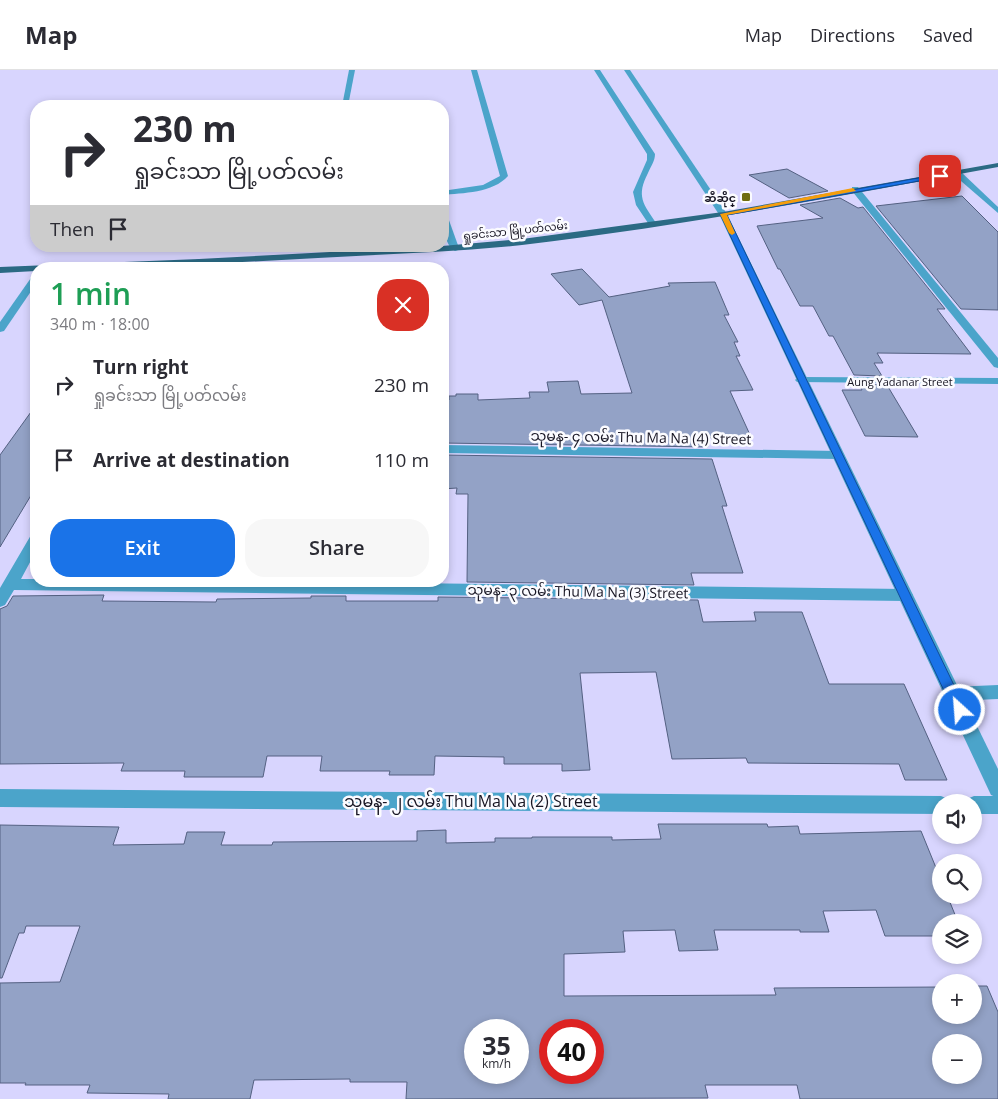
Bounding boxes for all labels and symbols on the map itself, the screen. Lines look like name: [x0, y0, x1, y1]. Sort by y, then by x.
pin: [919, 155, 961, 197]
place label: ဆီဆိုင္: [704, 190, 736, 208]
marker: ဆီဆိုင္: [740, 191, 752, 203]
street label: ရှုခင်းသာ မြို့ပတ်လမ်း: [462, 217, 569, 245]
street label: Aung Yadanar Street: [847, 374, 953, 389]
street label: သုမန- ၄ လမ်း Thu Ma Na (4) Street: [530, 426, 752, 451]
street label: သုမန- ၃ လမ်း Thu Ma Na (3) Street: [467, 580, 689, 605]
position arrow: [933, 683, 985, 735]
street label: သုမန- ၂ လမ်း Thu Ma Na (2) Street: [344, 790, 598, 816]
speed limit sign: 40: [539, 1019, 604, 1084]

